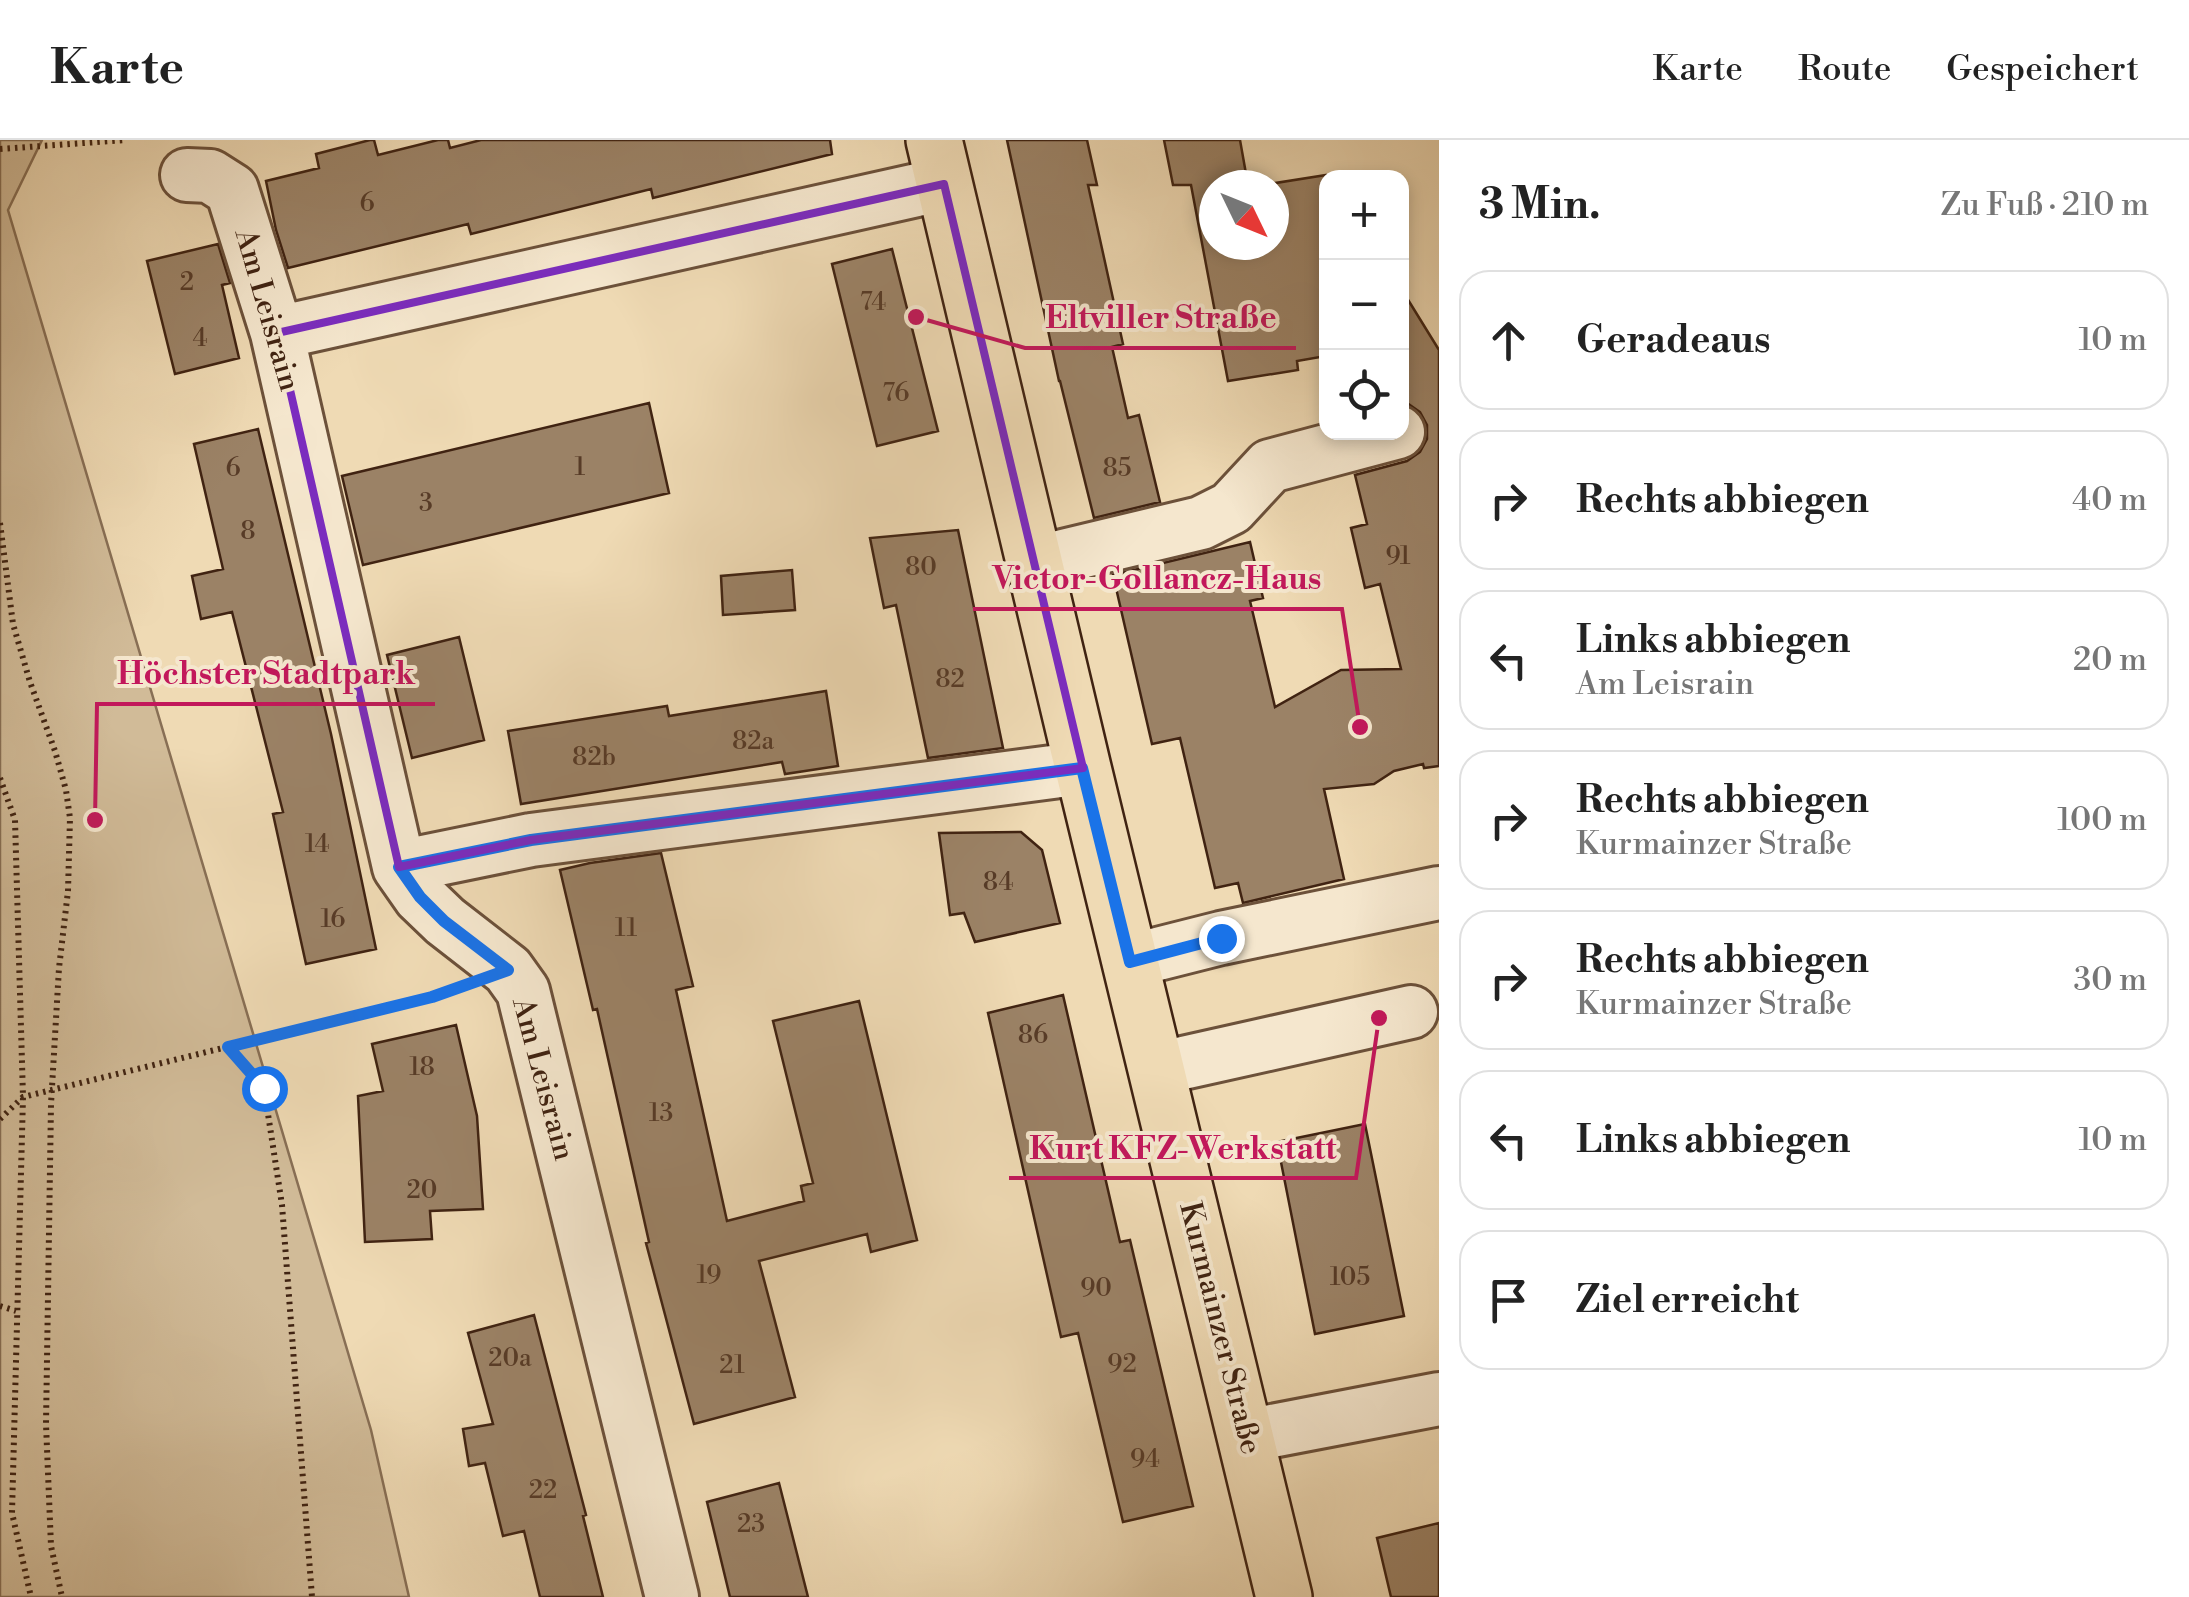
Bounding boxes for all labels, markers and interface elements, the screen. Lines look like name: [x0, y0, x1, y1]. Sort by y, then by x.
text: Karte: [50, 39, 184, 99]
text: Karte: [1652, 48, 1743, 91]
text: Route: [1798, 48, 1891, 91]
text: Gespeichert: [1946, 48, 2139, 91]
north arrow: [1199, 170, 1289, 260]
map controls: [1319, 170, 1409, 440]
button: +: [1319, 170, 1409, 260]
text: 3 Min.: [1479, 179, 1601, 232]
text: Zu Fuß · 210 m: [1941, 185, 2149, 225]
house number: 6: [359, 188, 375, 219]
street label: Am Leisrain: [225, 224, 308, 396]
button: −: [1319, 260, 1409, 350]
house number: 2: [180, 267, 194, 298]
callout: Eltviller Straße: [1025, 286, 1296, 348]
house number: 74: [860, 287, 886, 318]
text: Eltviller Straße: [1045, 298, 1277, 338]
icon: ahead: [1481, 313, 1536, 368]
text: Geradeaus: [1576, 317, 1770, 364]
text: 10 m: [2078, 320, 2147, 360]
house number: 4: [193, 323, 208, 354]
button: locate: [1319, 350, 1409, 440]
house number: 76: [883, 378, 909, 409]
house number: 1: [575, 452, 586, 483]
house number: 6: [225, 453, 241, 484]
house number: 85: [1102, 453, 1132, 484]
icon: right: [1481, 473, 1536, 528]
text: Rechts abbiegen: [1576, 477, 1869, 524]
text: 40 m: [2072, 480, 2147, 520]
house number: 3: [419, 488, 433, 519]
house number: 8: [240, 516, 256, 547]
house number: 91: [1385, 541, 1411, 572]
callout: Victor-Gollancz-Haus: [973, 547, 1342, 609]
house number: 80: [905, 552, 937, 583]
text: Victor-Gollancz-Haus: [991, 559, 1322, 599]
text: Links abbiegen: [1576, 617, 1850, 664]
icon: left: [1481, 633, 1536, 688]
text: 20 m: [2073, 640, 2147, 680]
callout: Höchster Stadtpark: [97, 642, 435, 704]
text: Höchster Stadtpark: [117, 654, 416, 694]
house number: 82: [935, 664, 965, 695]
text: Am Leisrain: [1576, 664, 1754, 704]
house number: 82a: [732, 726, 774, 757]
house number: 82b: [572, 742, 616, 773]
text: Rechts abbiegen: [1576, 777, 1869, 824]
icon: right: [1481, 793, 1536, 848]
text: 100 m: [2057, 800, 2147, 840]
text: Kurmainzer Straße: [1576, 824, 1852, 864]
house number: 14: [305, 829, 329, 860]
house number: 84: [983, 867, 1013, 898]
house number: 16: [320, 904, 346, 935]
house number: 11: [615, 913, 637, 944]
route end: [1199, 916, 1245, 962]
text: Rechts abbiegen: [1576, 937, 1869, 984]
icon: right: [1481, 953, 1536, 1008]
text: 30 m: [2073, 960, 2147, 1000]
text: Kurmainzer Straße: [1576, 984, 1852, 1024]
street label: Am Leisrain: [503, 993, 583, 1165]
house number: 86: [1018, 1020, 1048, 1051]
house number: 18: [409, 1052, 435, 1083]
route start: [242, 1066, 288, 1112]
house number: 13: [649, 1098, 673, 1129]
icon: left: [1481, 1113, 1536, 1168]
callout: Kurt KFZ-Werkstatt: [1009, 1116, 1356, 1178]
text: Links abbiegen: [1576, 1117, 1850, 1164]
text: 10 m: [2078, 1120, 2147, 1160]
text: Kurt KFZ-Werkstatt: [1029, 1129, 1337, 1169]
house number: 20: [407, 1175, 437, 1206]
street label: Kurmainzer Straße: [1170, 1198, 1270, 1458]
house number: 19: [696, 1260, 722, 1291]
house number: 105: [1330, 1262, 1370, 1293]
house number: 90: [1080, 1273, 1112, 1304]
icon: arrive: [1481, 1273, 1536, 1328]
text: Ziel erreicht: [1576, 1277, 1799, 1324]
house number: 20a: [488, 1343, 532, 1374]
house number: 92: [1107, 1349, 1137, 1380]
house number: 21: [719, 1350, 745, 1381]
house number: 94: [1130, 1444, 1160, 1475]
house number: 22: [529, 1475, 557, 1506]
house number: 23: [737, 1509, 765, 1540]

